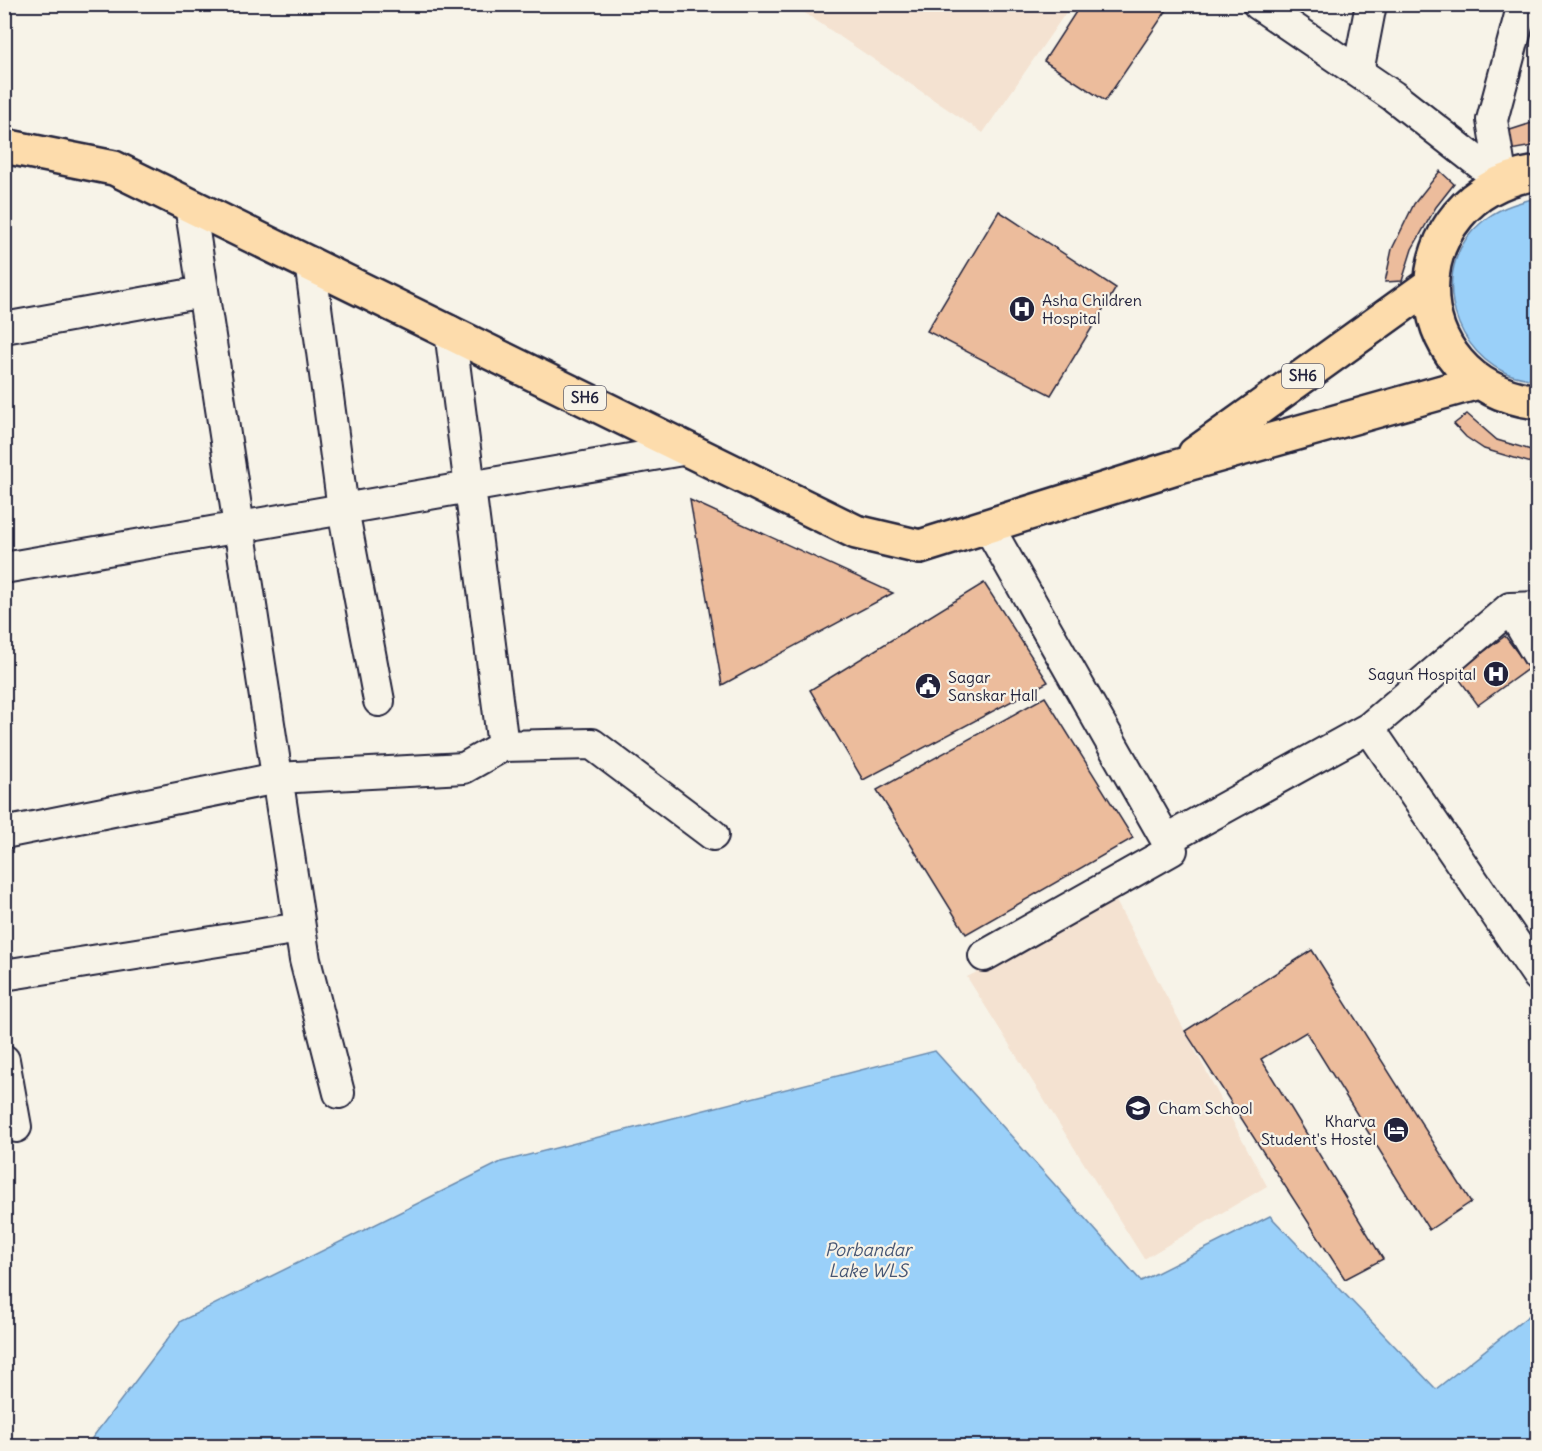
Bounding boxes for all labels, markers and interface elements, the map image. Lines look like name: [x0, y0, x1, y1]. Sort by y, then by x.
place label: Asha Children Hospital: [1042, 290, 1142, 328]
hospital icon: Asha Children Hospital: [1007, 294, 1037, 324]
road number: SH6: [1282, 364, 1324, 388]
road number: SH6: [564, 386, 606, 410]
hospital icon: Sagun Hospital: [1481, 659, 1511, 689]
place label: Sagun Hospital: [1368, 664, 1476, 684]
place label: Sagar Sanskar Hall: [948, 667, 1038, 705]
public building icon: Sagar Sanskar Hall: [913, 671, 943, 701]
school or university icon: Cham School: [1123, 1093, 1153, 1123]
place label: Cham School: [1158, 1098, 1253, 1118]
place label: Kharva Student's Hostel: [1261, 1111, 1376, 1149]
hotel icon: Kharva Student's Hostel: [1381, 1115, 1411, 1145]
water label: Porbandar Lake WLS: [825, 1238, 914, 1282]

